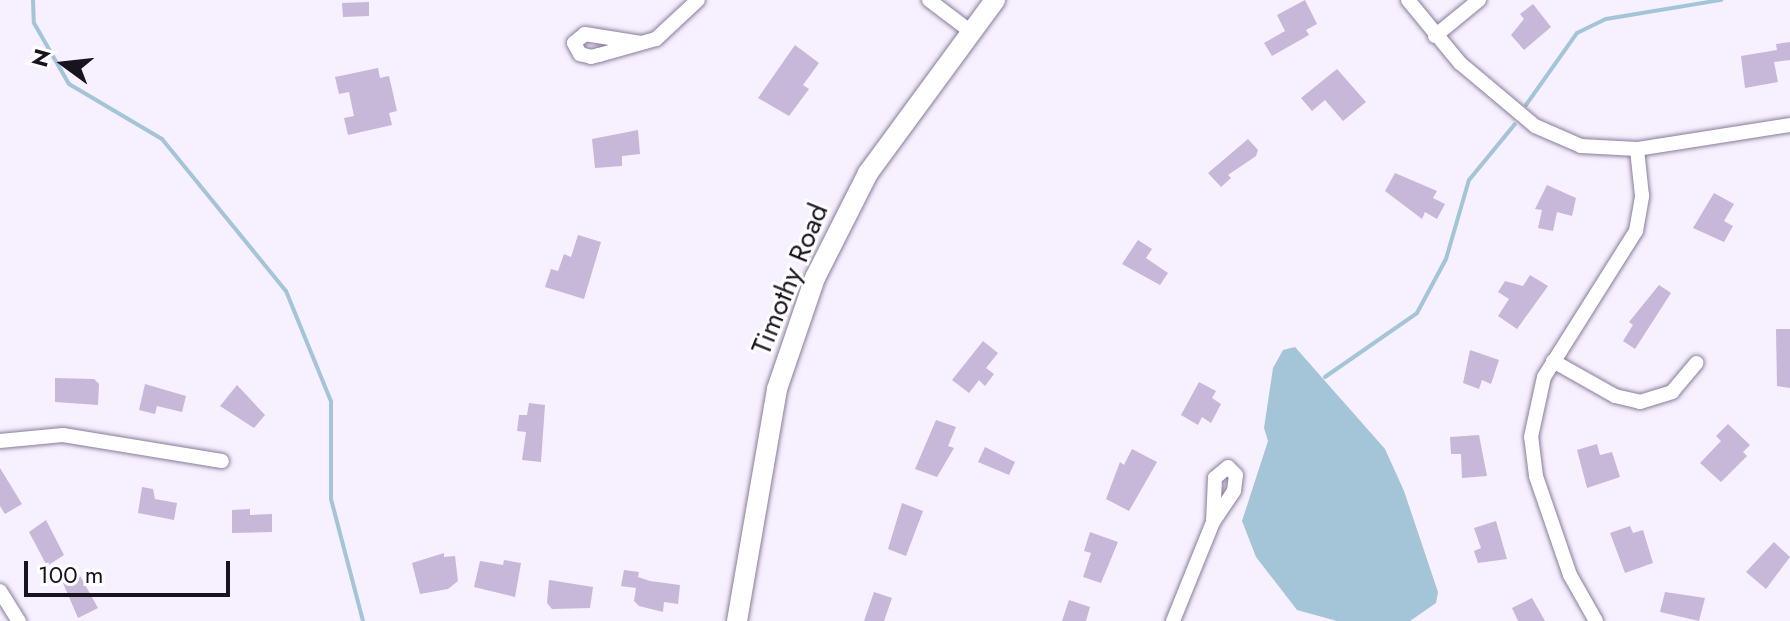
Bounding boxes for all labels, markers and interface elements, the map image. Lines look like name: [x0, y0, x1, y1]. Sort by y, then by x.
north arrow: [24, 24, 104, 104]
text: N: [23, 45, 59, 70]
street label: Timothy Road: [744, 199, 836, 359]
scale bar: [28, 545, 234, 595]
text: 100 m: [38, 557, 104, 592]

